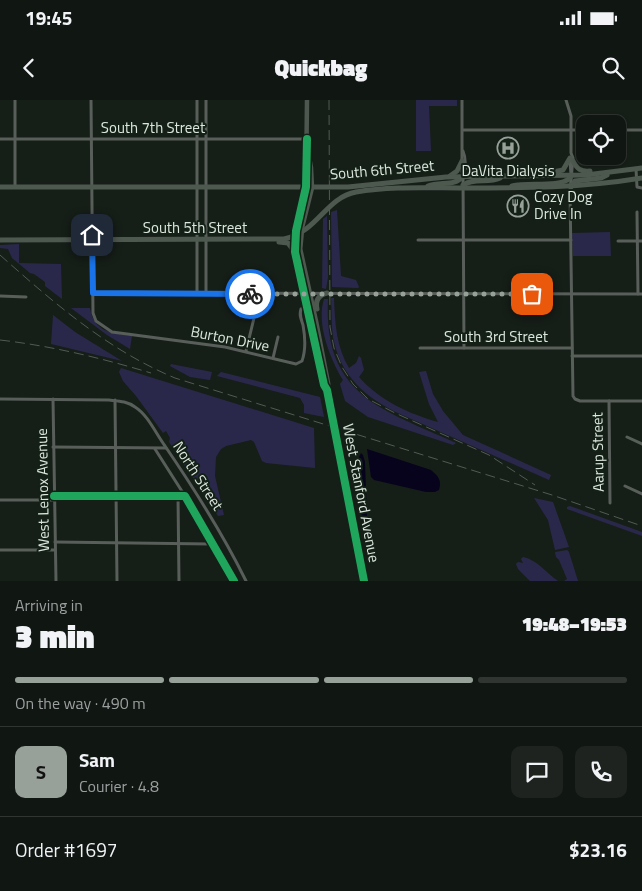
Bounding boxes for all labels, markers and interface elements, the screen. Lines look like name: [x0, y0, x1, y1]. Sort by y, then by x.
text: 19:45: [25, 3, 72, 32]
text: Quickbag: [275, 51, 367, 85]
icon: back: [15, 54, 43, 82]
icon: search: [599, 54, 627, 82]
map controls: [576, 115, 626, 165]
button: locate: [576, 115, 626, 165]
street label: South 7th Street: [101, 116, 206, 139]
hospital icon: DaVita Dialysis: [496, 136, 520, 160]
street label: South 6th Street: [329, 153, 436, 186]
place label: DaVita Dialysis: [461, 159, 555, 182]
place label: Cozy Dog Drive In: [534, 185, 593, 225]
restaurant icon: Cozy Dog Drive In: [506, 194, 530, 218]
pin: [71, 214, 113, 256]
street label: South 5th Street: [143, 216, 248, 239]
icon: home: [78, 221, 106, 249]
courier: [225, 269, 275, 319]
pin: [511, 273, 553, 315]
icon: bike: [236, 280, 264, 308]
icon: bag: [518, 280, 546, 308]
street label: Burton Drive: [189, 320, 271, 357]
street label: South 3rd Street: [444, 325, 549, 348]
street label: Aarup Street: [585, 411, 610, 492]
street label: West Stanford Avenue: [337, 422, 386, 564]
street label: West Lenox Avenue: [30, 428, 55, 552]
street label: North Street: [167, 437, 230, 516]
text: Arriving in: [15, 593, 83, 617]
text: 19:48–19:53: [522, 609, 627, 638]
text: 3 min: [15, 612, 95, 660]
text: On the way · 490 m: [15, 691, 146, 715]
text: Sam: [79, 745, 115, 774]
button: chat: [511, 746, 563, 798]
button: phone: [575, 746, 627, 798]
text: S: [36, 757, 46, 786]
text: Courier · 4.8: [79, 774, 159, 798]
text: Order #1697: [15, 835, 117, 864]
text: $23.16: [569, 835, 627, 864]

